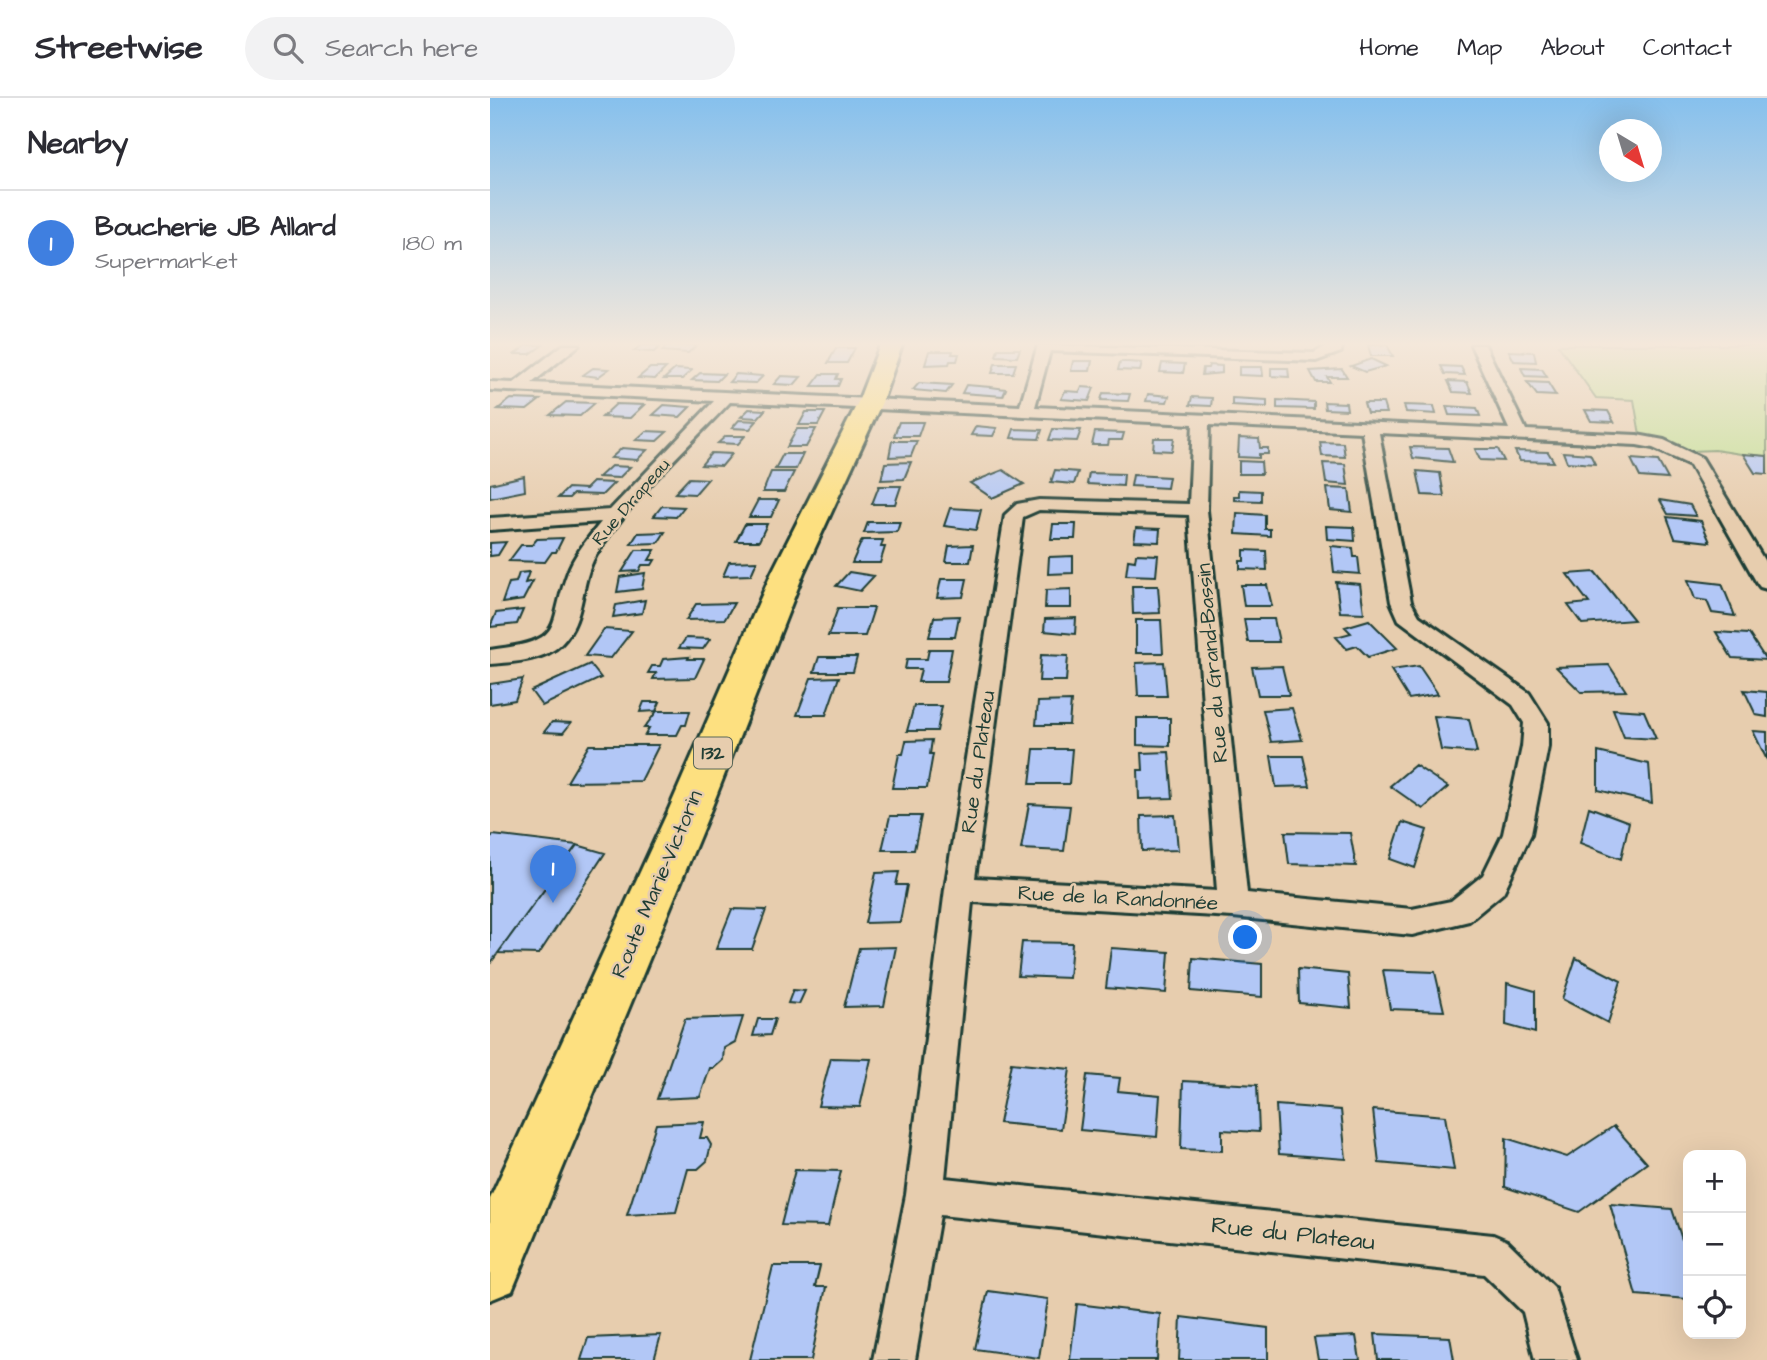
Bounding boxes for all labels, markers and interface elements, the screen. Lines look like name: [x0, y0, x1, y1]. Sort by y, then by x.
search box: [245, 17, 735, 80]
text: Streetwise: [35, 25, 203, 71]
icon: search: [269, 29, 307, 67]
text: Search here: [325, 30, 478, 66]
text: Home: [1359, 31, 1419, 65]
text: Map: [1457, 31, 1502, 65]
text: About: [1540, 31, 1605, 65]
text: Contact: [1643, 31, 1732, 65]
north arrow: [1599, 119, 1662, 182]
text: Nearby: [28, 123, 128, 165]
text: Boucherie JB Allard: [95, 209, 336, 245]
text: 1: [50, 227, 52, 259]
text: 180 m: [403, 227, 462, 259]
text: Supermarket: [95, 245, 238, 277]
street label: Rue Drapeau: [586, 453, 676, 551]
street label: Rue du Grand-Bassin: [1189, 562, 1235, 764]
street label: Rue du Plateau: [954, 688, 1002, 835]
road number: 132: [694, 738, 732, 768]
street label: Route Marie-Victorin: [604, 786, 710, 982]
pin: 1: [530, 845, 576, 903]
street label: Rue de la Randonnée: [1017, 878, 1219, 918]
your location: [1228, 920, 1262, 954]
map controls: [1683, 1150, 1746, 1339]
button: +: [1683, 1150, 1746, 1213]
street label: Rue du Plateau: [1209, 1209, 1377, 1259]
button: −: [1683, 1213, 1746, 1276]
button: locate: [1683, 1276, 1746, 1339]

